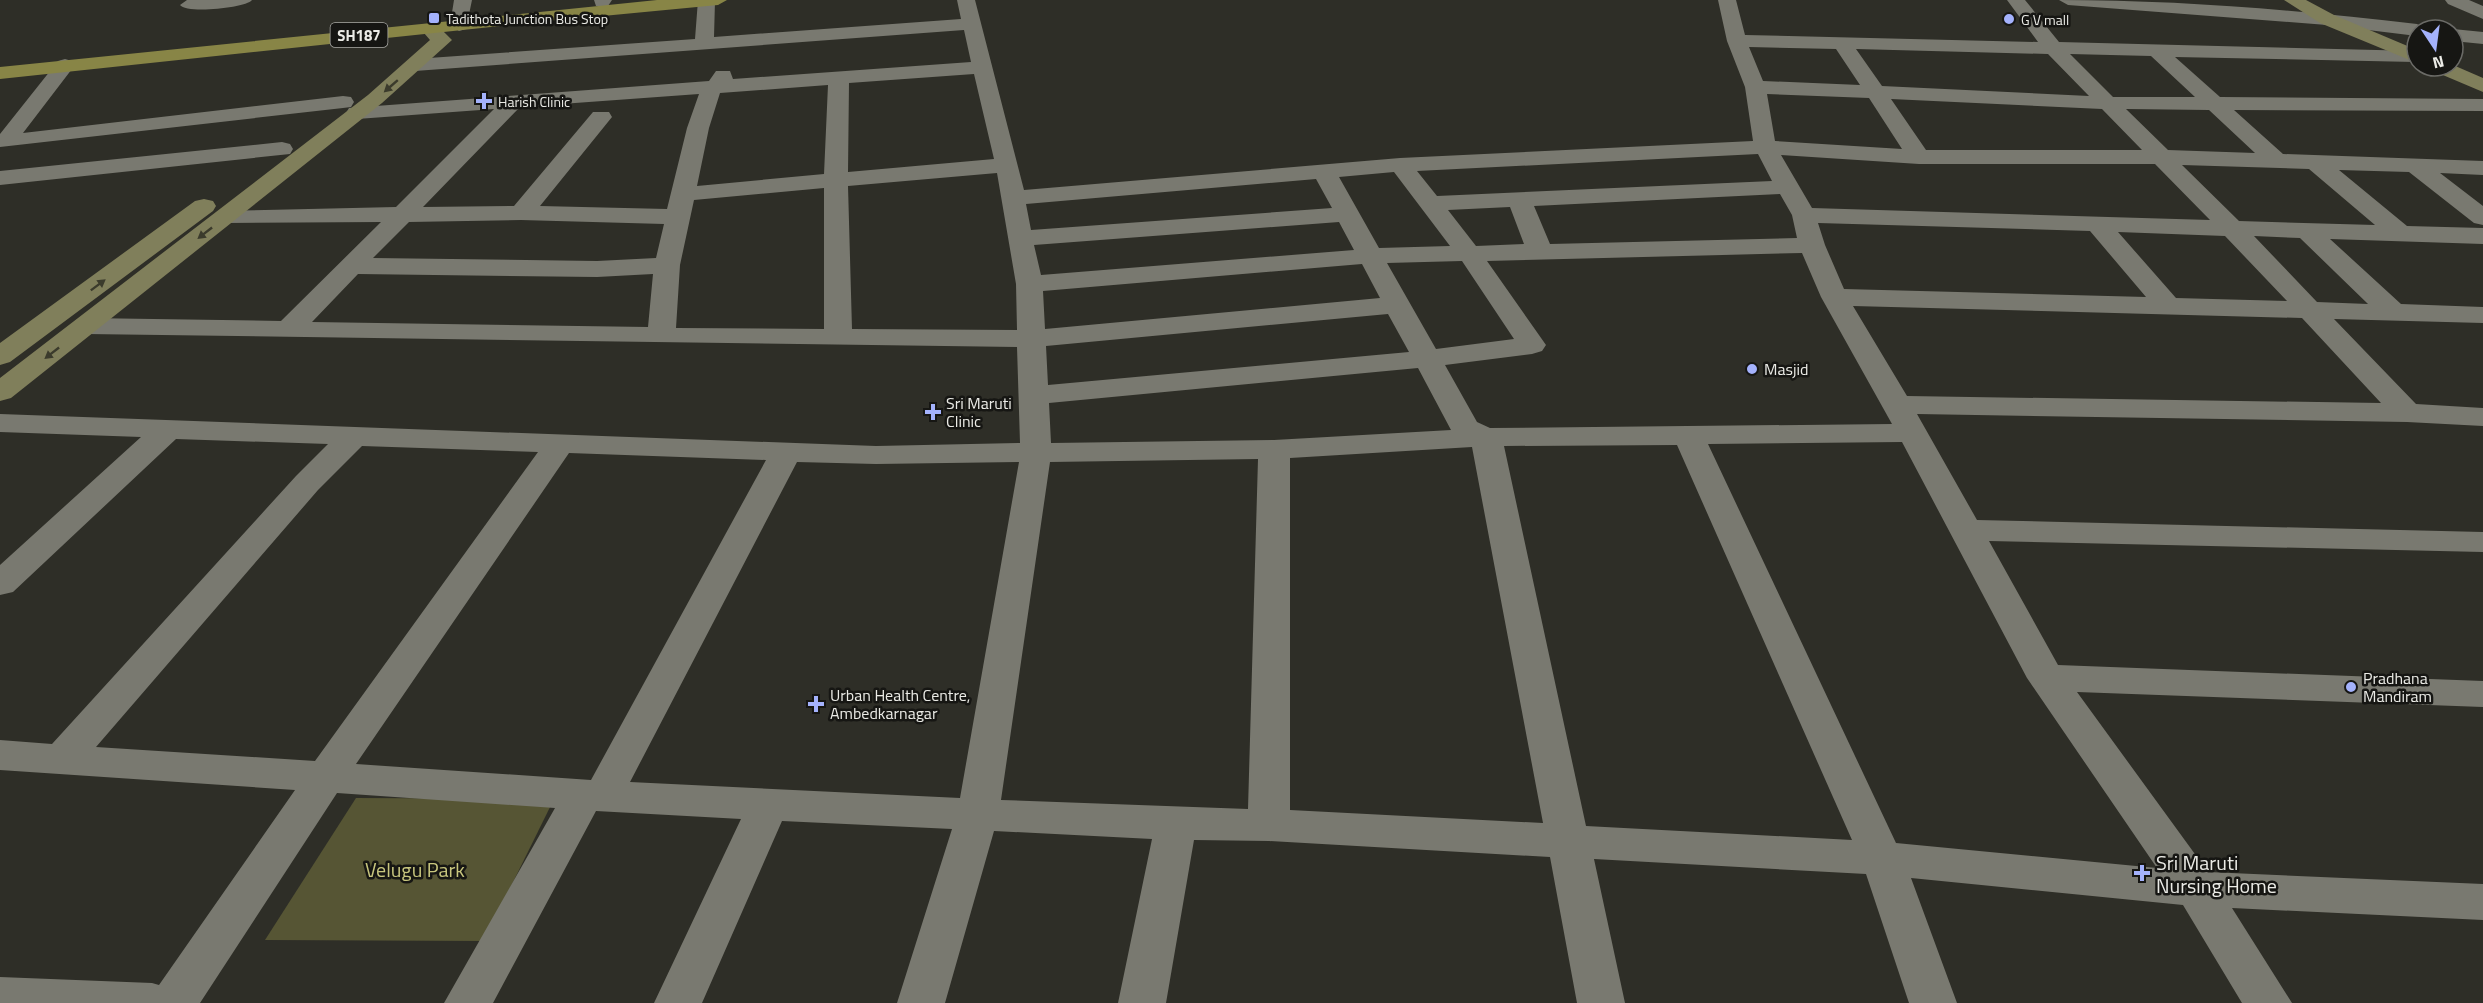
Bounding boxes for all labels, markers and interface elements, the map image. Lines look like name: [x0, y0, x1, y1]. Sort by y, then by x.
place label: Tadithota Junction Bus Stop: [446, 8, 608, 29]
place label: G V mall: [2021, 9, 2069, 30]
marker: Tadithota Junction Bus Stop: [427, 11, 441, 25]
marker: G V mall: [2002, 12, 2016, 26]
north arrow: [2405, 18, 2465, 78]
road number: SH187: [330, 23, 388, 47]
text: N: [2430, 50, 2446, 76]
one-way arrow: [384, 79, 399, 92]
place label: Harish Clinic: [498, 91, 570, 112]
marker: Harish Clinic: [475, 92, 493, 110]
one-way arrow: [198, 226, 213, 238]
one-way arrow: [90, 279, 106, 291]
one-way arrow: [44, 347, 60, 360]
place label: Masjid: [1764, 357, 1808, 381]
marker: Masjid: [1745, 362, 1759, 376]
place label: Sri Maruti Clinic: [946, 391, 1012, 433]
marker: Sri Maruti Clinic: [924, 403, 942, 421]
place label: Pradhana Mandiram: [2363, 666, 2432, 708]
marker: Pradhana Mandiram: [2344, 680, 2358, 694]
place label: Urban Health Centre, Ambedkarnagar: [830, 683, 970, 725]
marker: Urban Health Centre, Ambedkarnagar: [807, 695, 825, 713]
place label: Sri Maruti Nursing Home: [2156, 847, 2277, 901]
park label: Velugu Park: [365, 854, 465, 885]
marker: Sri Maruti Nursing Home: [2133, 864, 2151, 882]

